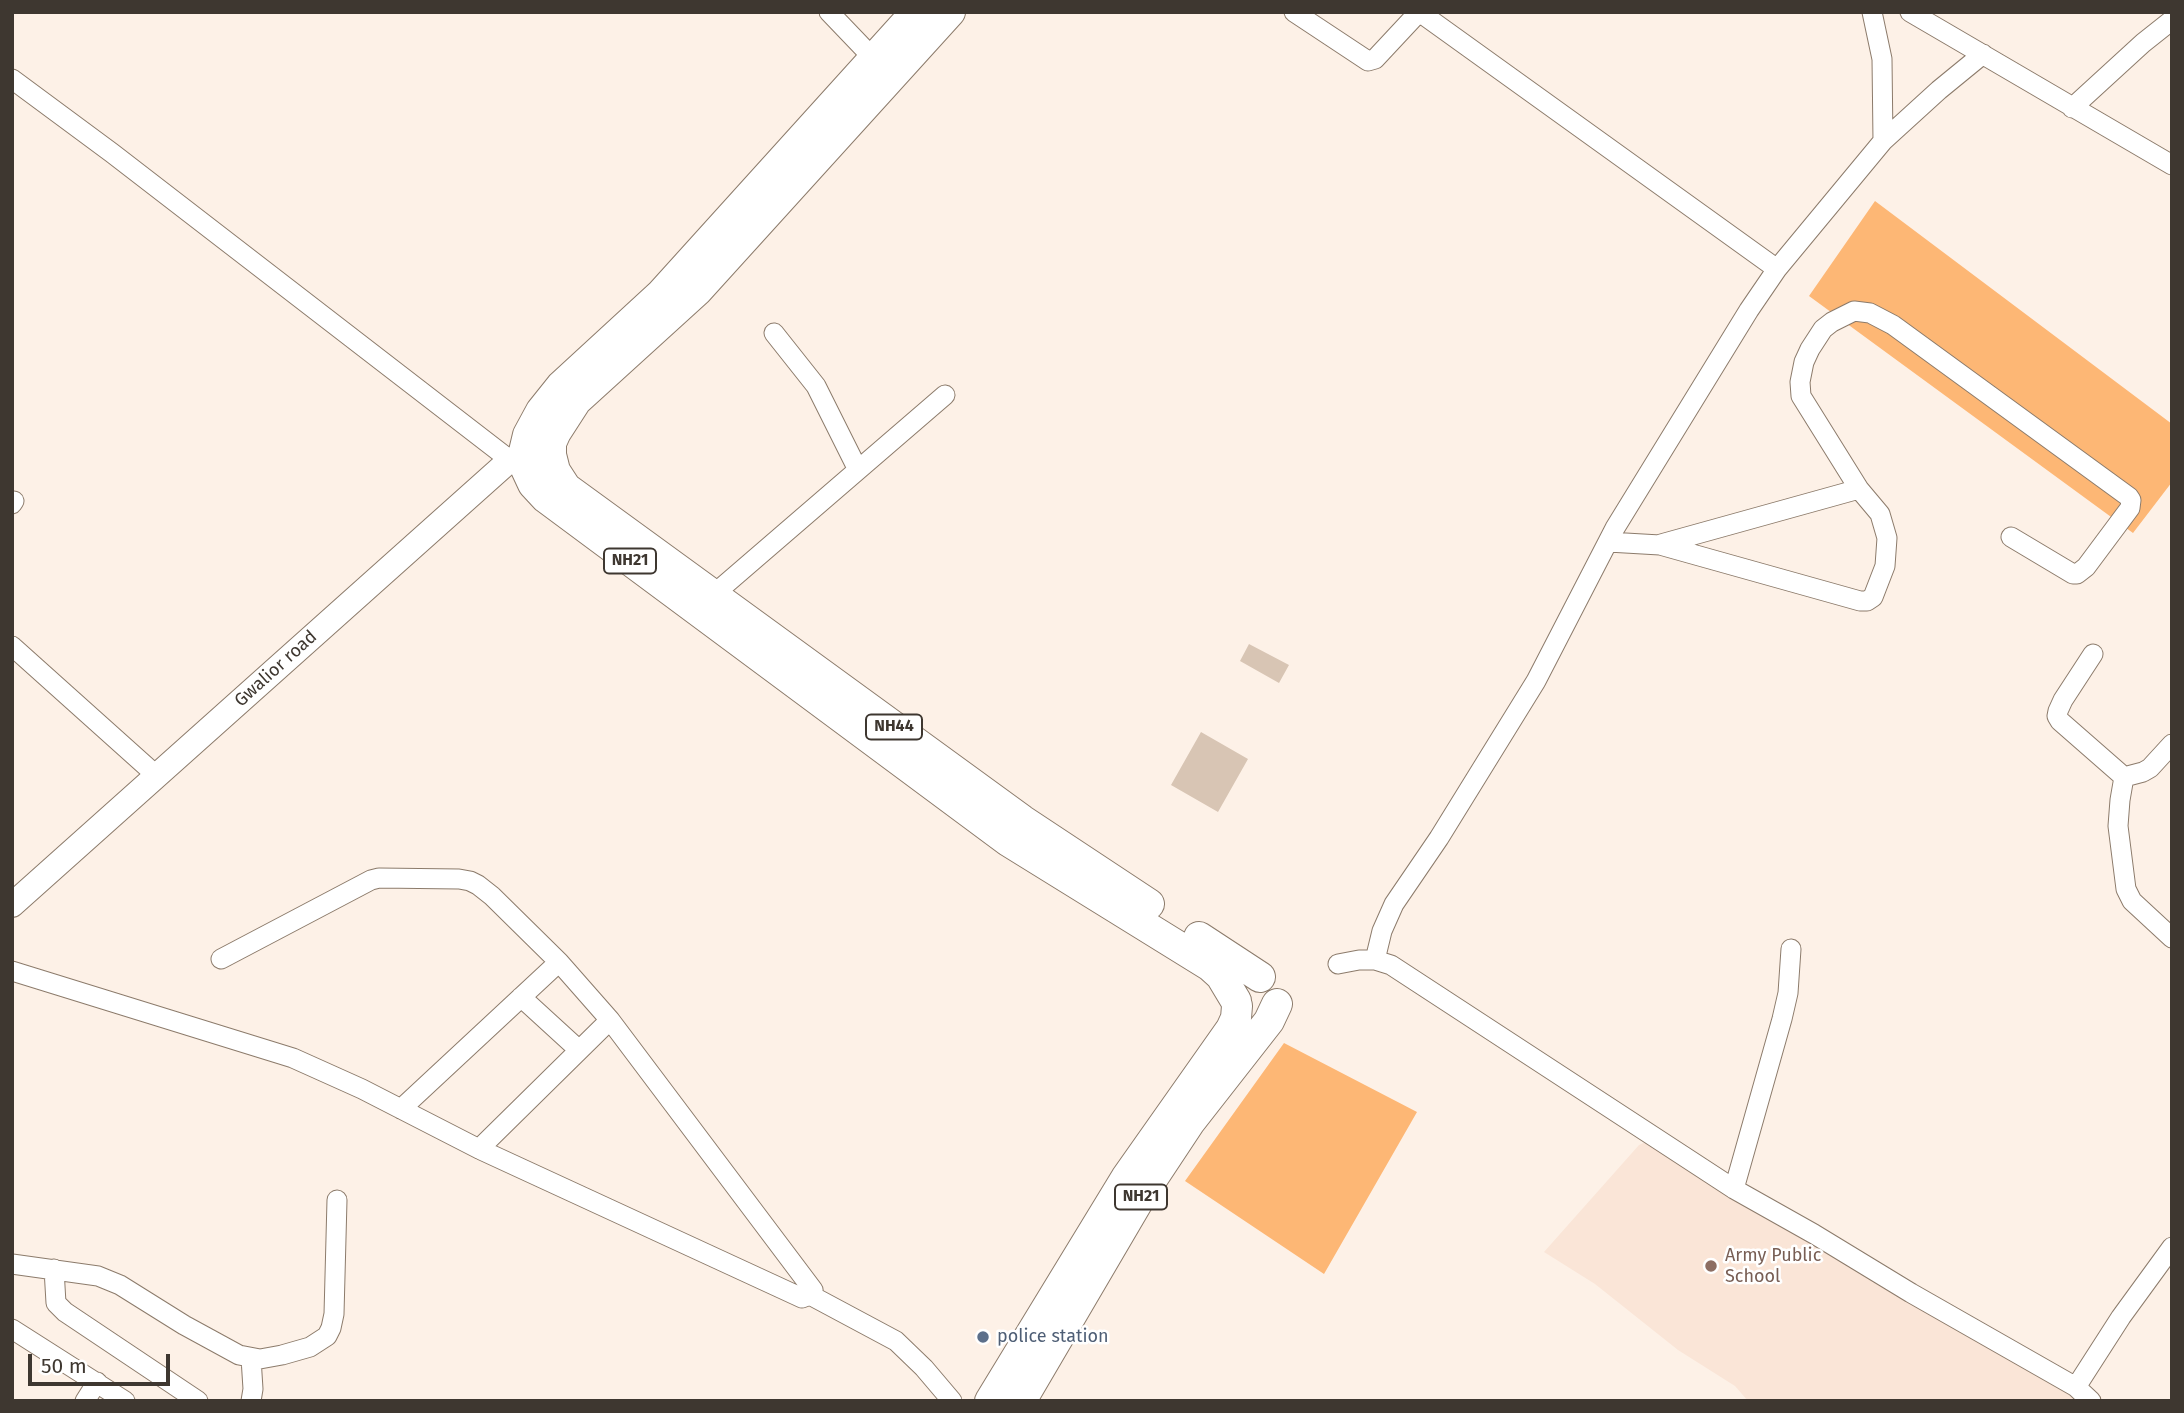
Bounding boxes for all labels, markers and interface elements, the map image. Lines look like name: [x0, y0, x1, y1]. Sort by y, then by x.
road number: NH21: [604, 548, 656, 574]
street label: Gwalior road: [230, 626, 322, 712]
road number: NH44: [866, 714, 922, 740]
road number: NH21: [1115, 1184, 1167, 1210]
place label: Army Public School: [1725, 1245, 1821, 1288]
marker: Army Public School: [1703, 1258, 1719, 1274]
place label: police station: [997, 1326, 1109, 1348]
marker: police station: [975, 1329, 991, 1345]
scale bar: [32, 1340, 173, 1384]
text: 50 m: [41, 1353, 87, 1379]

